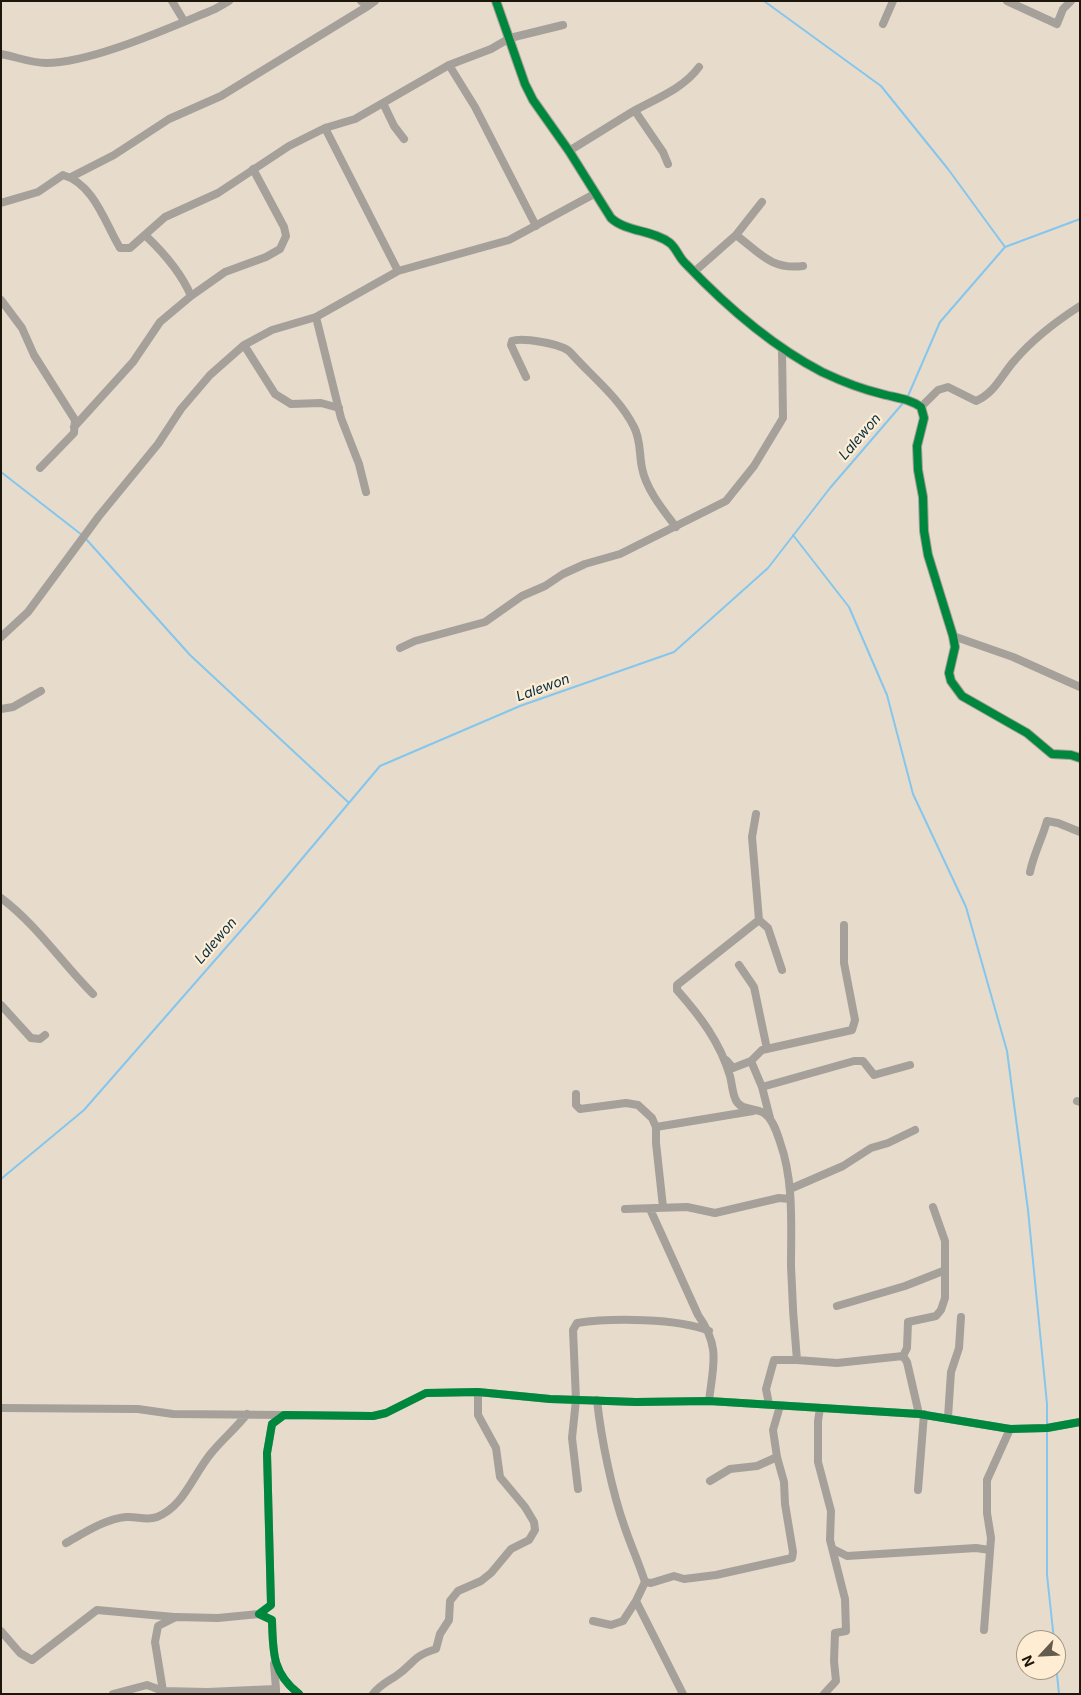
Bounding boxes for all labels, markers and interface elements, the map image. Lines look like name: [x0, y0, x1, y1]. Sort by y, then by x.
water label: Lalewon: [835, 411, 885, 463]
water label: Lalewon: [514, 671, 572, 705]
water label: Lalewon: [191, 915, 241, 967]
north arrow: [1016, 1630, 1066, 1680]
text: N: [1018, 1653, 1038, 1670]

